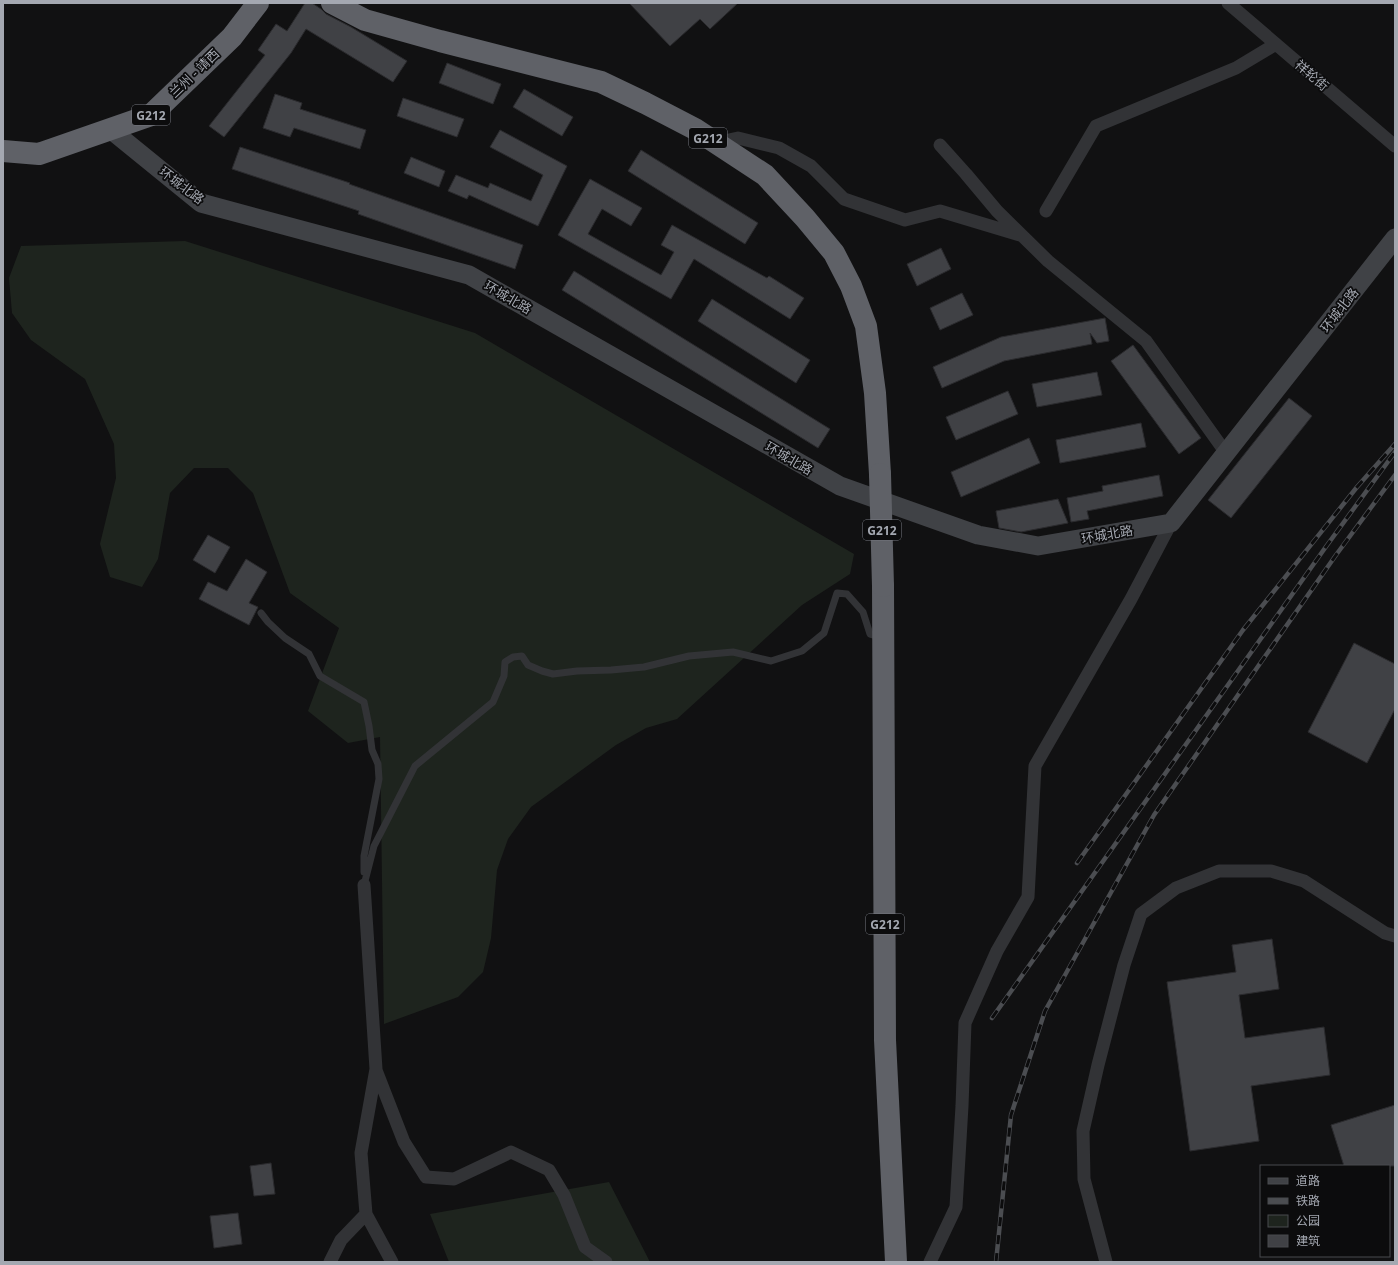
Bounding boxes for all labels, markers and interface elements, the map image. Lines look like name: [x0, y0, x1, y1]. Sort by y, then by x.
street label: 兰州 - 靖西: [165, 45, 223, 101]
street label: 祥轮街: [1291, 55, 1333, 95]
road number: G212: [132, 105, 170, 125]
road number: G212: [689, 128, 727, 148]
street label: 环城北路: [156, 162, 208, 208]
street label: 环城北路: [481, 276, 535, 318]
street label: 环城北路: [1316, 284, 1362, 336]
street label: 环城北路: [762, 437, 816, 479]
road number: G212: [863, 520, 901, 540]
street label: 环城北路: [1080, 521, 1134, 547]
road number: G212: [866, 914, 904, 934]
legend: [1260, 1165, 1390, 1257]
text: 道路: [1296, 1172, 1320, 1189]
text: 铁路: [1296, 1192, 1320, 1209]
text: 公园: [1296, 1212, 1320, 1229]
text: 建筑: [1296, 1232, 1320, 1249]

